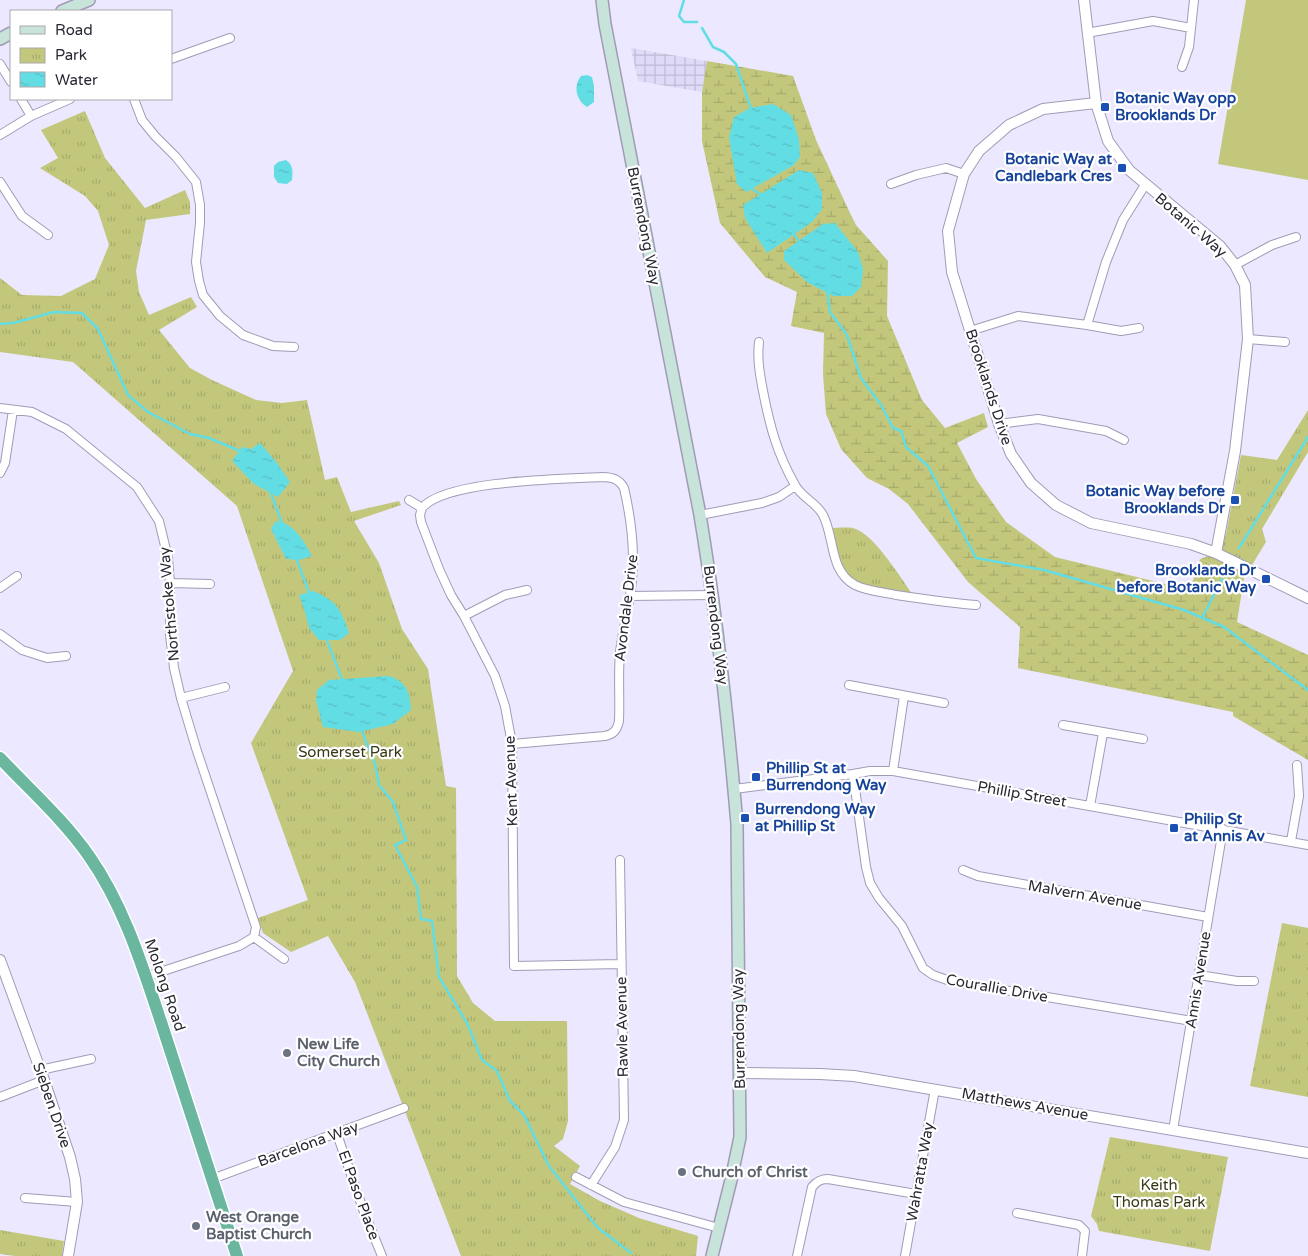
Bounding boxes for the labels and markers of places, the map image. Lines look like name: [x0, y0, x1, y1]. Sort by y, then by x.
place label: Botanic Way opp Brooklands Dr: [1115, 89, 1237, 124]
marker: Botanic Way opp Brooklands Dr: [1099, 101, 1111, 113]
place label: Botanic Way at Candlebark Cres: [995, 150, 1112, 185]
marker: Botanic Way at Candlebark Cres: [1116, 162, 1128, 174]
place label: Botanic Way before Brooklands Dr: [1085, 482, 1225, 517]
marker: Botanic Way before Brooklands Dr: [1229, 494, 1241, 506]
place label: Brooklands Dr before Botanic Way: [1116, 561, 1256, 597]
marker: Brooklands Dr before Botanic Way: [1260, 573, 1272, 585]
place label: Phillip St at Burrendong Way: [766, 759, 886, 795]
marker: Phillip St at Burrendong Way: [750, 771, 762, 783]
place label: Burrendong Way at Phillip St: [755, 800, 875, 836]
place label: Philip St at Annis Av: [1184, 810, 1265, 845]
marker: Burrendong Way at Phillip St: [739, 812, 751, 824]
marker: Philip St at Annis Av: [1168, 822, 1180, 834]
place label: New Life City Church: [297, 1035, 380, 1071]
marker: New Life City Church: [281, 1047, 293, 1059]
place label: Church of Christ: [692, 1163, 808, 1181]
marker: Church of Christ: [676, 1166, 688, 1178]
place label: West Orange Baptist Church: [206, 1208, 312, 1244]
marker: West Orange Baptist Church: [190, 1220, 202, 1232]

